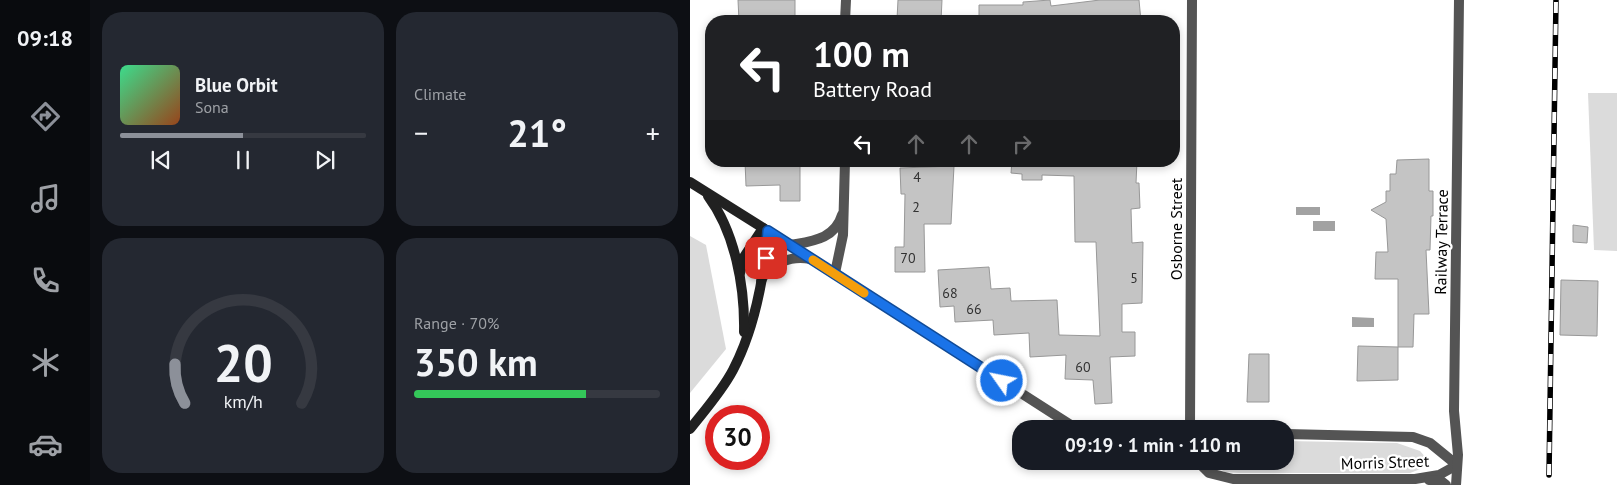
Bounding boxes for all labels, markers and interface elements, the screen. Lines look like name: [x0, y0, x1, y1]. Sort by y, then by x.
text: 09:18: [17, 24, 73, 52]
text: 100 m: [813, 31, 910, 77]
icon: left: [730, 35, 795, 100]
text: Blue Orbit: [195, 73, 278, 97]
text: Battery Road: [813, 75, 932, 103]
text: Climate: [414, 84, 466, 104]
text: Sona: [195, 97, 229, 117]
icon: directions: [28, 99, 63, 134]
text: 21°: [507, 108, 567, 157]
text: −: [414, 114, 428, 151]
text: +: [646, 114, 660, 151]
icon: left: [849, 130, 877, 158]
icon: ahead: [902, 130, 930, 158]
icon: ahead: [955, 130, 983, 158]
icon: right: [1008, 130, 1036, 158]
icon: previous: [147, 146, 175, 174]
icon: pause: [229, 146, 257, 174]
icon: next: [311, 146, 339, 174]
house number: 4: [913, 168, 921, 186]
street label: Osborne Street: [1166, 177, 1186, 280]
icon: music: [28, 181, 63, 216]
street label: Railway Terrace: [1430, 189, 1452, 295]
house number: 2: [912, 198, 920, 216]
pin: [745, 237, 787, 279]
icon: arrive: [752, 244, 780, 272]
house number: 70: [900, 249, 916, 267]
icon: phone: [28, 263, 63, 298]
house number: 5: [1130, 269, 1138, 287]
house number: 68: [942, 284, 958, 302]
house number: 66: [966, 300, 982, 318]
text: Range · 70%: [414, 313, 499, 333]
text: 20: [214, 329, 272, 396]
text: 350 km: [414, 337, 538, 386]
icon: climate: [28, 345, 63, 380]
position arrow: [975, 354, 1027, 406]
house number: 60: [1075, 358, 1091, 376]
text: km/h: [223, 390, 263, 413]
speed limit sign: 30: [705, 405, 770, 470]
icon: car: [28, 427, 63, 462]
text: 09:19 · 1 min · 110 m: [1065, 433, 1241, 457]
street label: Morris Street: [1341, 450, 1430, 474]

